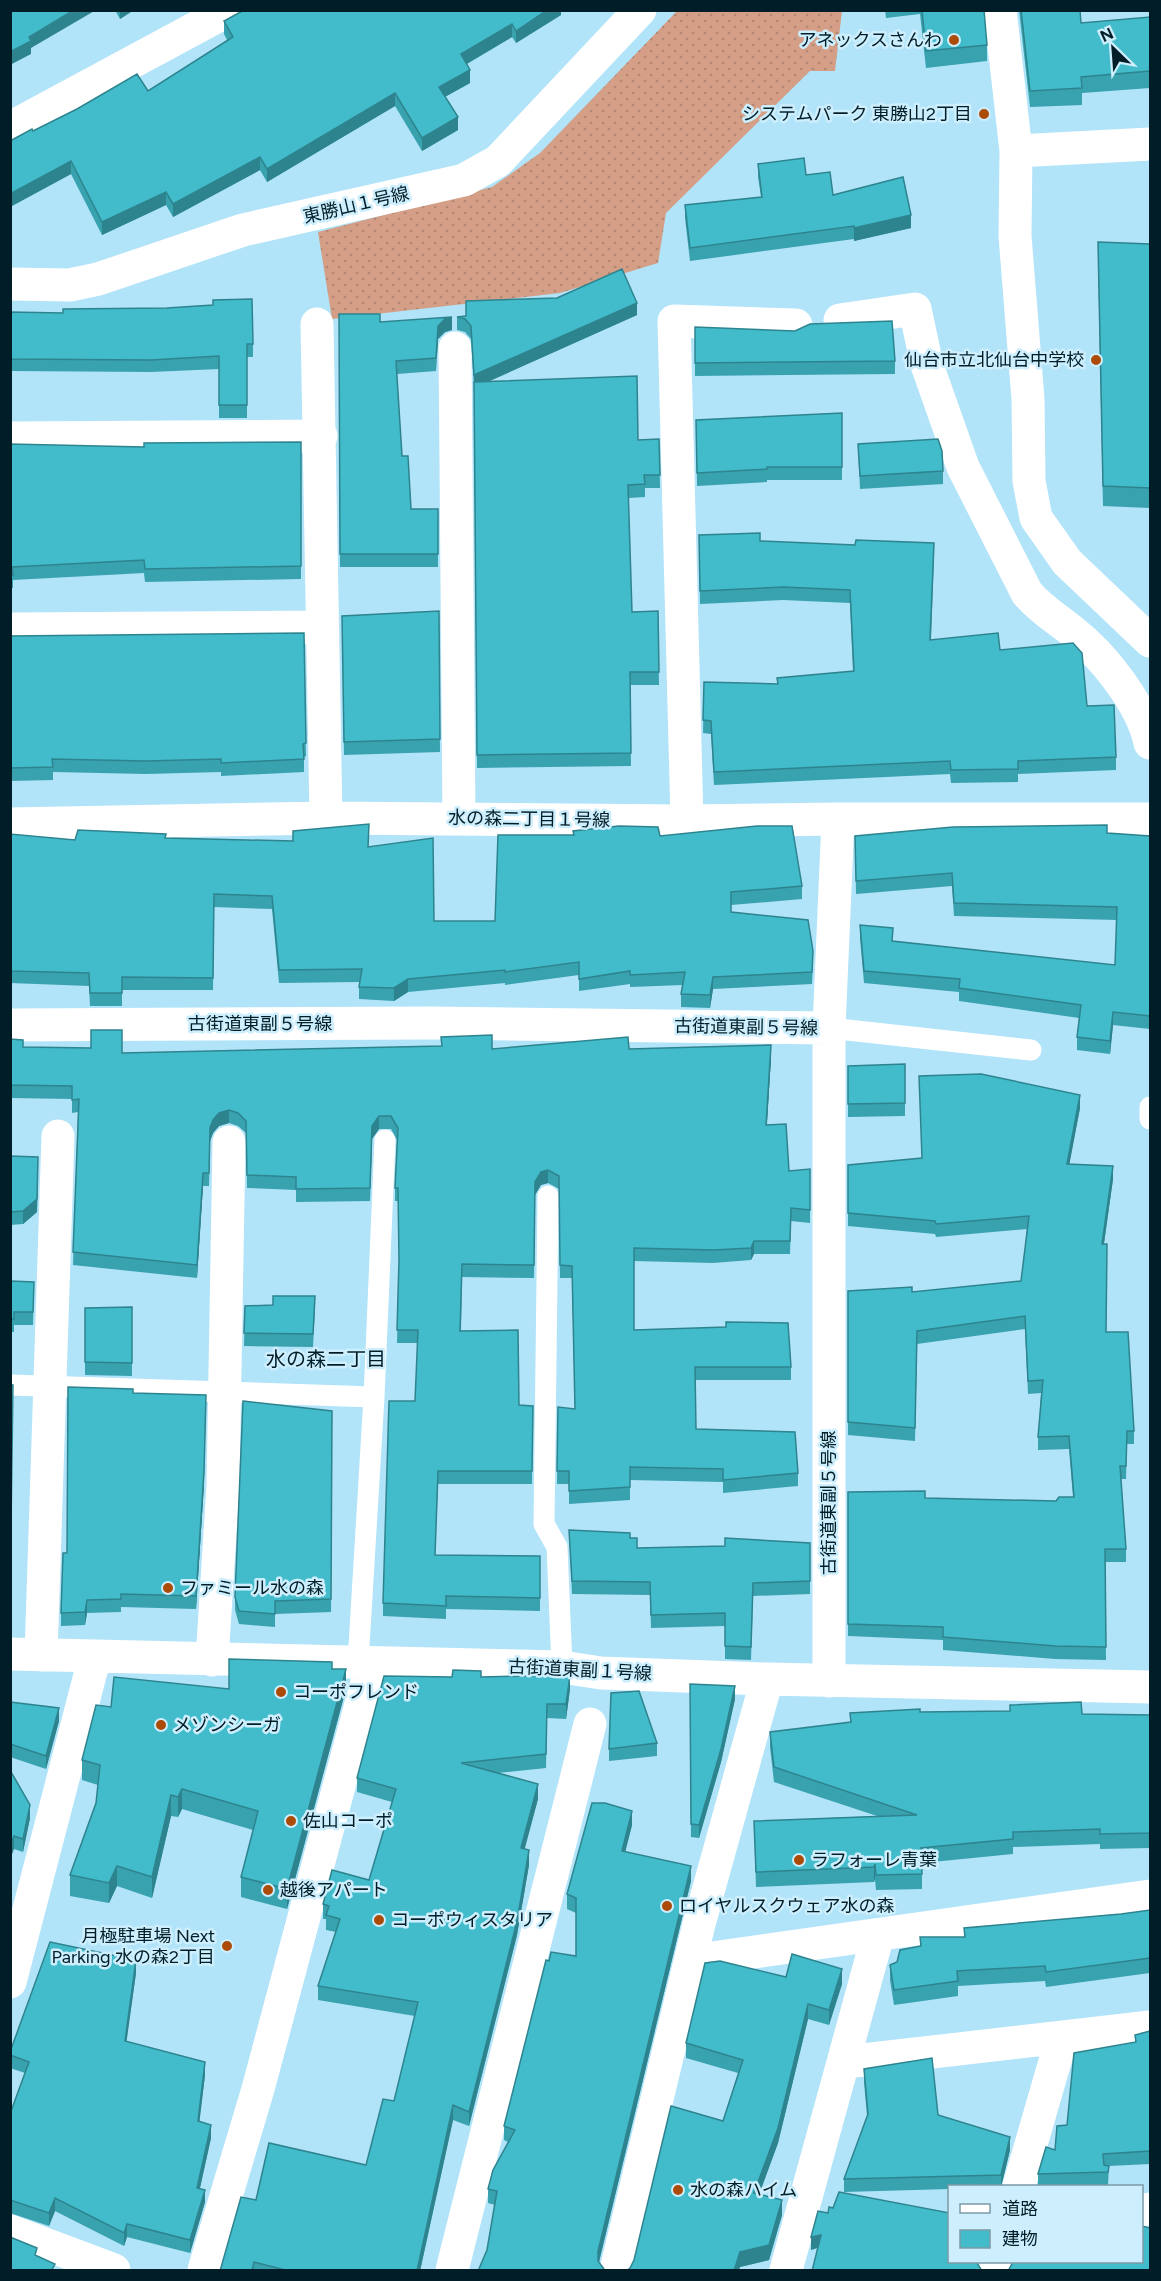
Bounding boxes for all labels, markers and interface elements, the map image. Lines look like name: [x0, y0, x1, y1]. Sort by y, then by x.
north arrow: [1083, 18, 1143, 78]
text: N: [1097, 24, 1116, 46]
place label: アネックスさんわ: [799, 29, 942, 51]
marker: アネックスさんわ: [947, 33, 961, 47]
place label: システムパーク 東勝山2丁目: [742, 103, 972, 125]
marker: システムパーク 東勝山2丁目: [977, 107, 991, 121]
street label: 東勝山１号線: [301, 182, 411, 228]
place label: 仙台市立北仙台中学校: [904, 349, 1084, 371]
marker: 仙台市立北仙台中学校: [1089, 353, 1103, 367]
street label: 水の森二丁目１号線: [448, 807, 610, 831]
street label: 古街道東副５号線: [188, 1013, 332, 1035]
street label: 古街道東副５号線: [674, 1015, 818, 1039]
district label: 水の森二丁目: [266, 1347, 386, 1371]
street label: 古街道東副５号線: [818, 1431, 840, 1575]
place label: ファミール水の森: [180, 1577, 324, 1599]
marker: ファミール水の森: [161, 1581, 175, 1595]
street label: 古街道東副１号線: [508, 1655, 652, 1685]
place label: コーポフレンド: [293, 1681, 419, 1703]
marker: コーポフレンド: [274, 1685, 288, 1699]
place label: メゾンシーガ: [173, 1714, 281, 1736]
marker: メゾンシーガ: [154, 1718, 168, 1732]
place label: 佐山コーポ: [303, 1810, 393, 1832]
marker: 佐山コーポ: [284, 1814, 298, 1828]
place label: ラフォーレ青葉: [811, 1849, 937, 1871]
marker: ラフォーレ青葉: [792, 1853, 806, 1867]
place label: 越後アパート: [280, 1879, 388, 1901]
marker: 越後アパート: [261, 1883, 275, 1897]
place label: ロイヤルスクウェア水の森: [679, 1895, 894, 1917]
marker: ロイヤルスクウェア水の森: [660, 1899, 674, 1913]
place label: コーポウィスタリア: [391, 1909, 553, 1931]
marker: コーポウィスタリア: [372, 1913, 386, 1927]
place label: 月極駐車場 Next Parking 水の森2丁目: [51, 1925, 215, 1968]
marker: 月極駐車場 Next Parking 水の森2丁目: [220, 1939, 234, 1953]
place label: 水の森ハイム: [690, 2179, 797, 2201]
marker: 水の森ハイム: [671, 2183, 685, 2197]
legend: [948, 2185, 1143, 2263]
text: 道路: [1002, 2198, 1038, 2220]
text: 建物: [1002, 2228, 1038, 2250]

